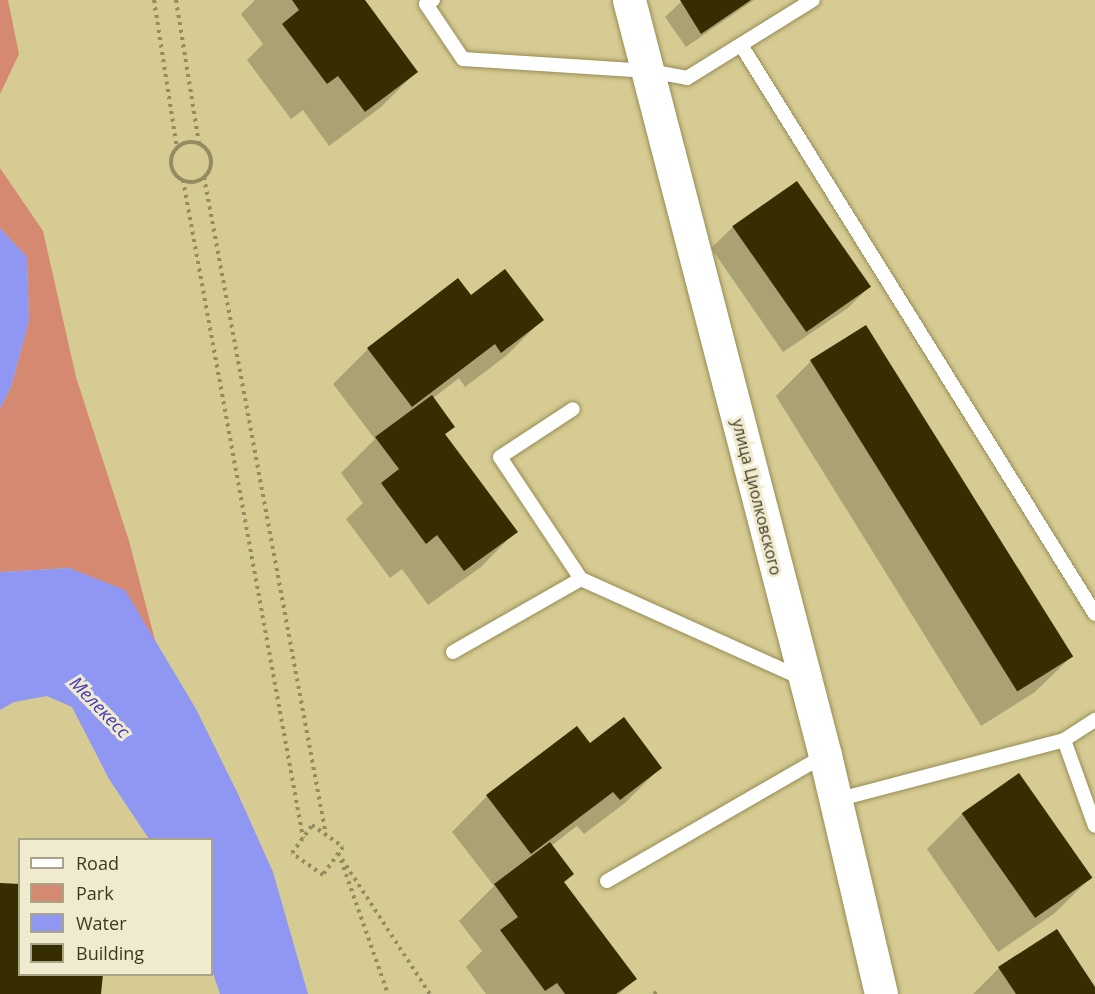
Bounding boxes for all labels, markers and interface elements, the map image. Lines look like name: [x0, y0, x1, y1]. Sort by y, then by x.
street label: улица Циолковского: [728, 417, 786, 577]
water label: Мелекесс: [66, 672, 134, 742]
legend: [18, 838, 213, 976]
text: Road: [76, 851, 119, 875]
text: Park: [76, 881, 114, 905]
text: Water: [76, 911, 127, 935]
text: Building: [76, 941, 144, 965]

